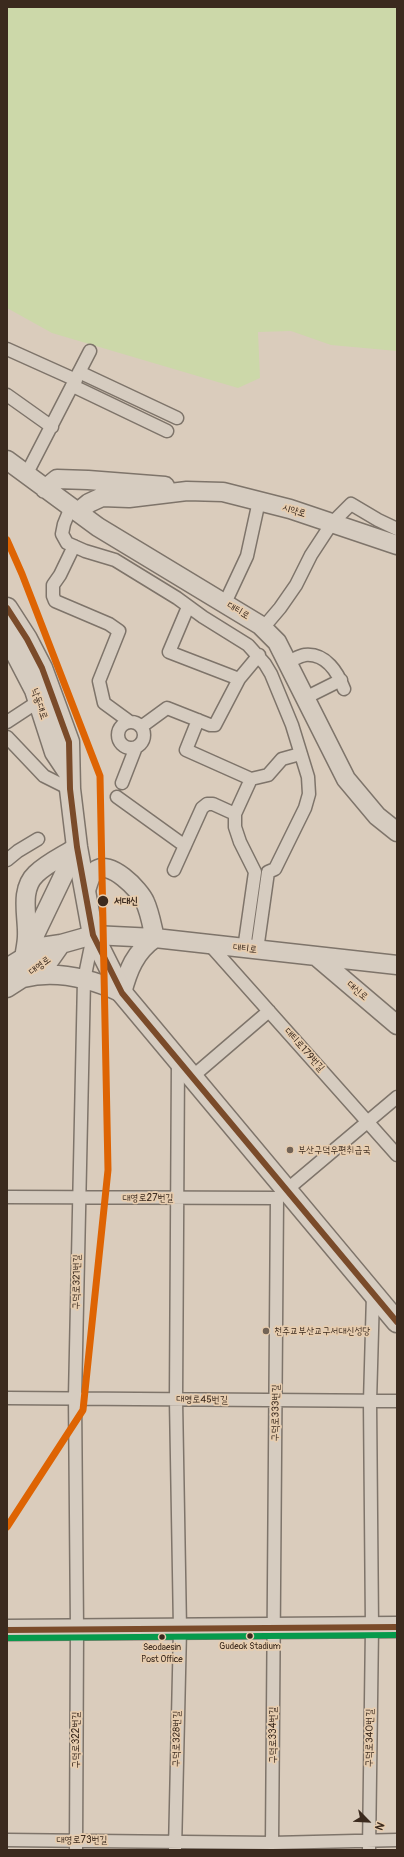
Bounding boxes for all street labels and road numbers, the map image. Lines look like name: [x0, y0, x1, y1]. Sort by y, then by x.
street label: 시약로: [281, 502, 307, 520]
street label: 대티로: [225, 600, 251, 622]
street label: 낙동대로: [28, 687, 50, 721]
street label: 대티로: [232, 942, 258, 956]
street label: 대영로: [27, 954, 53, 978]
street label: 대신로: [344, 979, 370, 1003]
street label: 대티로179번길: [281, 1026, 327, 1074]
street label: 대영로27번길: [122, 1192, 174, 1204]
street label: 구덕로321번길: [71, 1254, 83, 1310]
street label: 구덕로333번길: [270, 1384, 282, 1442]
street label: 대영로45번길: [176, 1394, 228, 1406]
street label: 구덕로334번길: [267, 1706, 279, 1764]
street label: 구덕로340번길: [363, 1709, 377, 1767]
street label: 구덕로328번길: [171, 1711, 183, 1767]
street label: 구덕로322번길: [70, 1712, 82, 1768]
street label: 대영로73번길: [56, 1834, 108, 1846]

